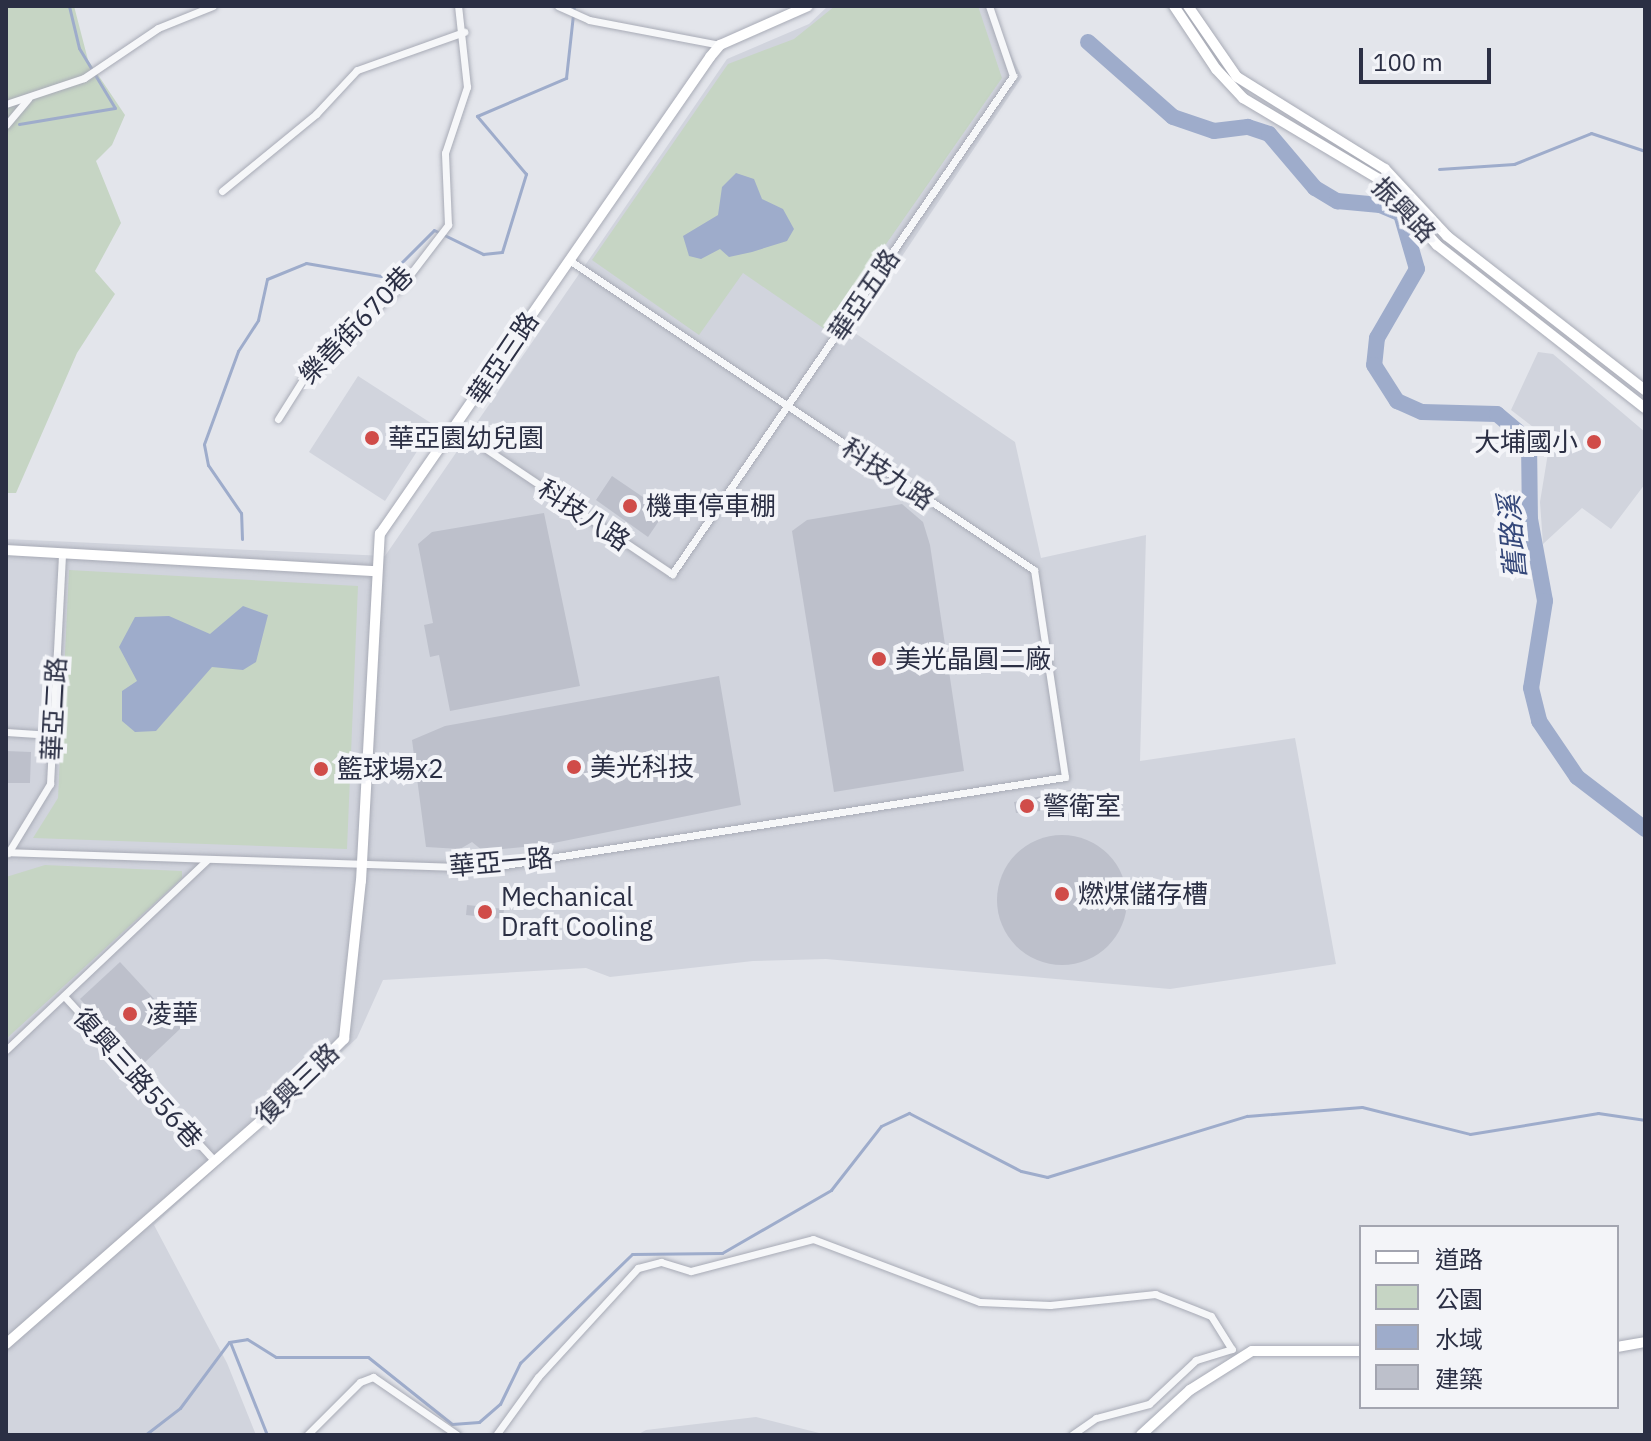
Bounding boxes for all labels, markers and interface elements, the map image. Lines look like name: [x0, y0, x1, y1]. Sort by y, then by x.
scale bar: [1363, 32, 1495, 82]
text: 100 m: [1373, 46, 1443, 78]
street label: 振興路: [1366, 171, 1442, 249]
street label: 華亞五路: [822, 243, 906, 347]
street label: 樂善街670巷: [292, 260, 420, 390]
street label: 華亞三路: [461, 306, 545, 410]
place label: 華亞園幼兒園: [388, 422, 544, 454]
place label: 大埔國小: [1474, 426, 1578, 458]
marker: 華亞園幼兒園: [363, 429, 381, 447]
street label: 科技九路: [836, 432, 940, 516]
marker: 大埔國小: [1585, 433, 1603, 451]
street label: 科技八路: [532, 473, 636, 557]
place label: 機車停車棚: [646, 490, 776, 522]
water label: 舊路溪: [1492, 494, 1532, 580]
marker: 機車停車棚: [621, 497, 639, 515]
place label: 美光晶圓二廠: [895, 643, 1051, 675]
marker: 美光晶圓二廠: [870, 650, 888, 668]
street label: 華亞二路: [36, 656, 72, 762]
place label: 美光科技: [590, 751, 694, 783]
place label: 籃球場x2: [337, 753, 444, 785]
marker: 美光科技: [565, 758, 583, 776]
marker: 籃球場x2: [312, 760, 330, 778]
place label: 警衛室: [1043, 790, 1121, 822]
marker: 警衛室: [1018, 797, 1036, 815]
street label: 華亞一路: [448, 842, 554, 882]
place label: 燃煤儲存槽: [1078, 878, 1208, 910]
place label: Mechanical Draft Cooling: [501, 881, 653, 942]
marker: 燃煤儲存槽: [1053, 885, 1071, 903]
marker: Mechanical Draft Cooling: [476, 903, 494, 921]
place label: 凌華: [146, 998, 198, 1030]
street label: 復興三路556巷: [67, 1002, 209, 1154]
marker: 凌華: [121, 1005, 139, 1023]
street label: 復興三路: [249, 1037, 345, 1131]
legend: [1359, 1225, 1619, 1409]
text: 道路: [1435, 1243, 1483, 1275]
text: 公園: [1435, 1283, 1483, 1315]
text: 水域: [1435, 1323, 1483, 1355]
text: 建築: [1435, 1363, 1483, 1395]

